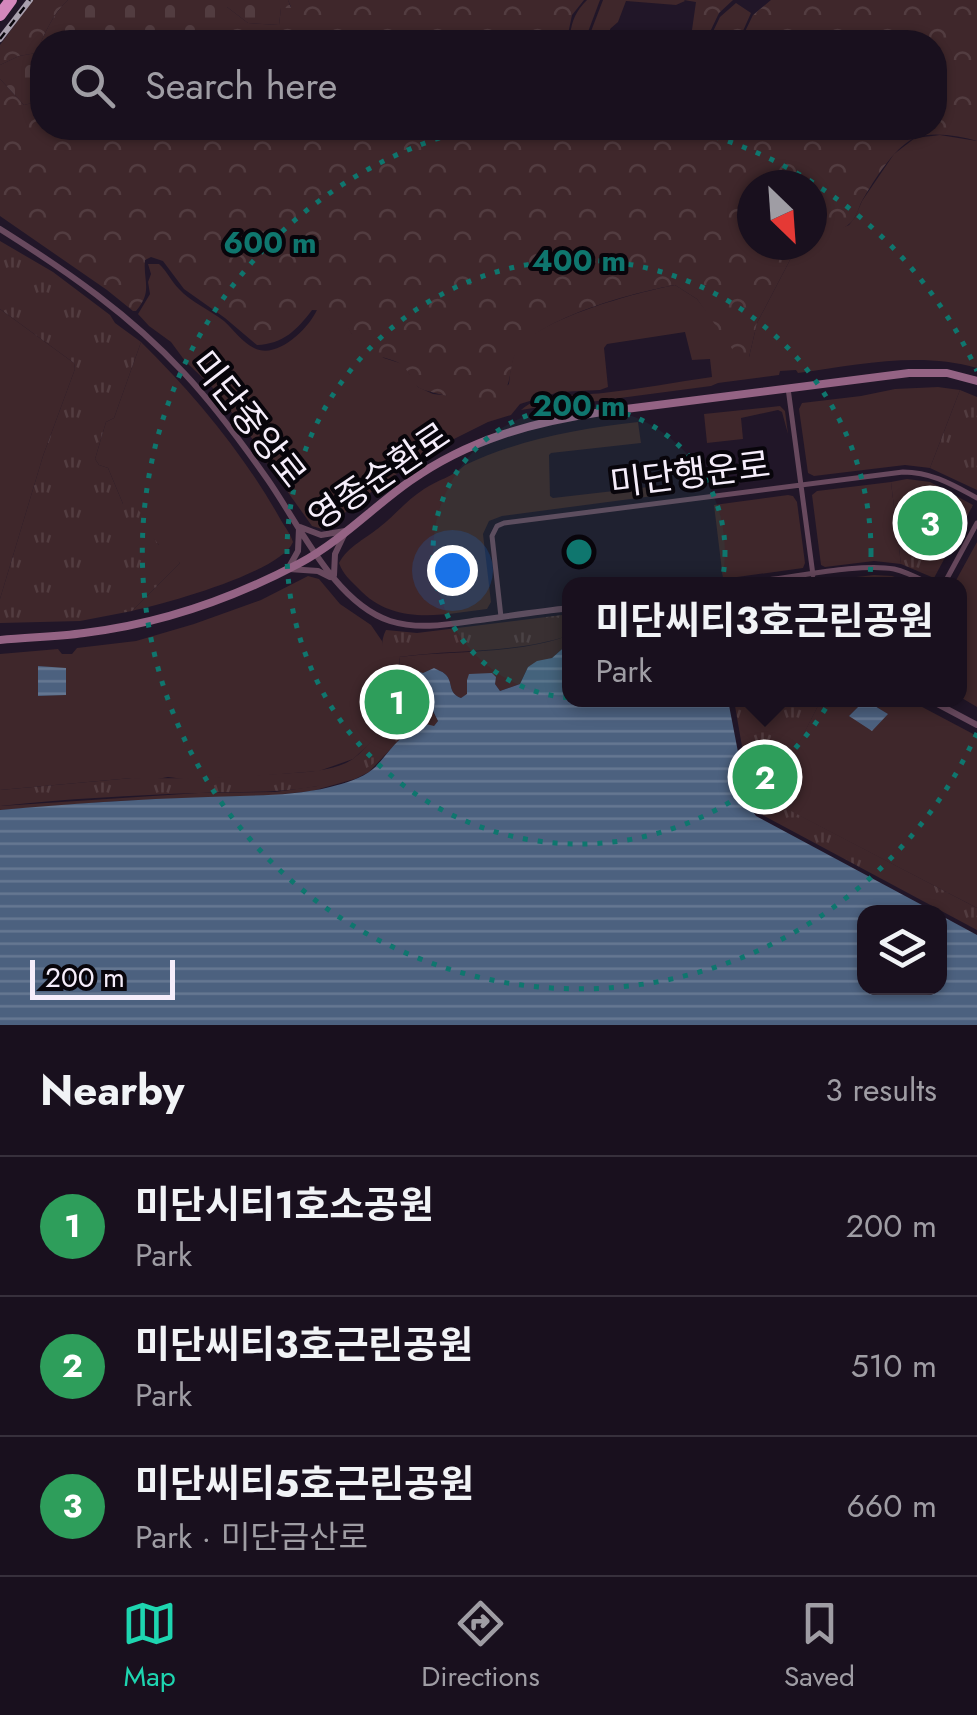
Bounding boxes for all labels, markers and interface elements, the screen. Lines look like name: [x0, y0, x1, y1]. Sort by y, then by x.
search box: [30, 30, 947, 140]
icon: search: [65, 58, 120, 113]
text: Search here: [145, 58, 337, 113]
north arrow: [737, 170, 827, 260]
text: 600 m: [223, 221, 317, 264]
text: 400 m: [532, 239, 626, 282]
street label: 미단중앙로: [180, 340, 318, 498]
text: 200 m: [533, 384, 626, 427]
street label: 영종순환로: [298, 410, 460, 542]
street label: 미단행운로: [607, 439, 773, 509]
pin: 3: [898, 486, 962, 560]
centre of rings: [561, 534, 597, 570]
your location: [427, 545, 478, 596]
popup: [562, 577, 967, 707]
text: 미단씨티3호근린공원: [595, 593, 934, 648]
text: Park: [595, 648, 652, 694]
pin: 1: [364, 664, 430, 740]
pin: 2: [732, 740, 798, 814]
map controls: [857, 905, 947, 995]
button: layers: [857, 905, 947, 995]
scale bar: [30, 955, 175, 1000]
text: 200 m: [45, 957, 125, 998]
text: Nearby: [40, 1060, 184, 1121]
text: 3 results: [825, 1067, 937, 1113]
text: 미단시티1호소공원: [135, 1177, 434, 1232]
text: 1: [64, 1203, 81, 1249]
text: 200 m: [846, 1203, 937, 1249]
text: Park: [135, 1232, 192, 1278]
text: 미단씨티3호근린공원: [135, 1317, 473, 1372]
text: 2: [62, 1343, 83, 1389]
text: 510 m: [851, 1343, 937, 1389]
text: Park: [135, 1372, 192, 1418]
text: 미단씨티5호근린공원: [135, 1456, 474, 1511]
text: 3: [63, 1483, 82, 1529]
text: 660 m: [846, 1483, 937, 1529]
text: Park · 미단금산로: [135, 1514, 368, 1560]
tab: Map: [122, 1596, 177, 1697]
tab: Directions: [421, 1596, 540, 1697]
tab: Saved: [784, 1596, 855, 1697]

